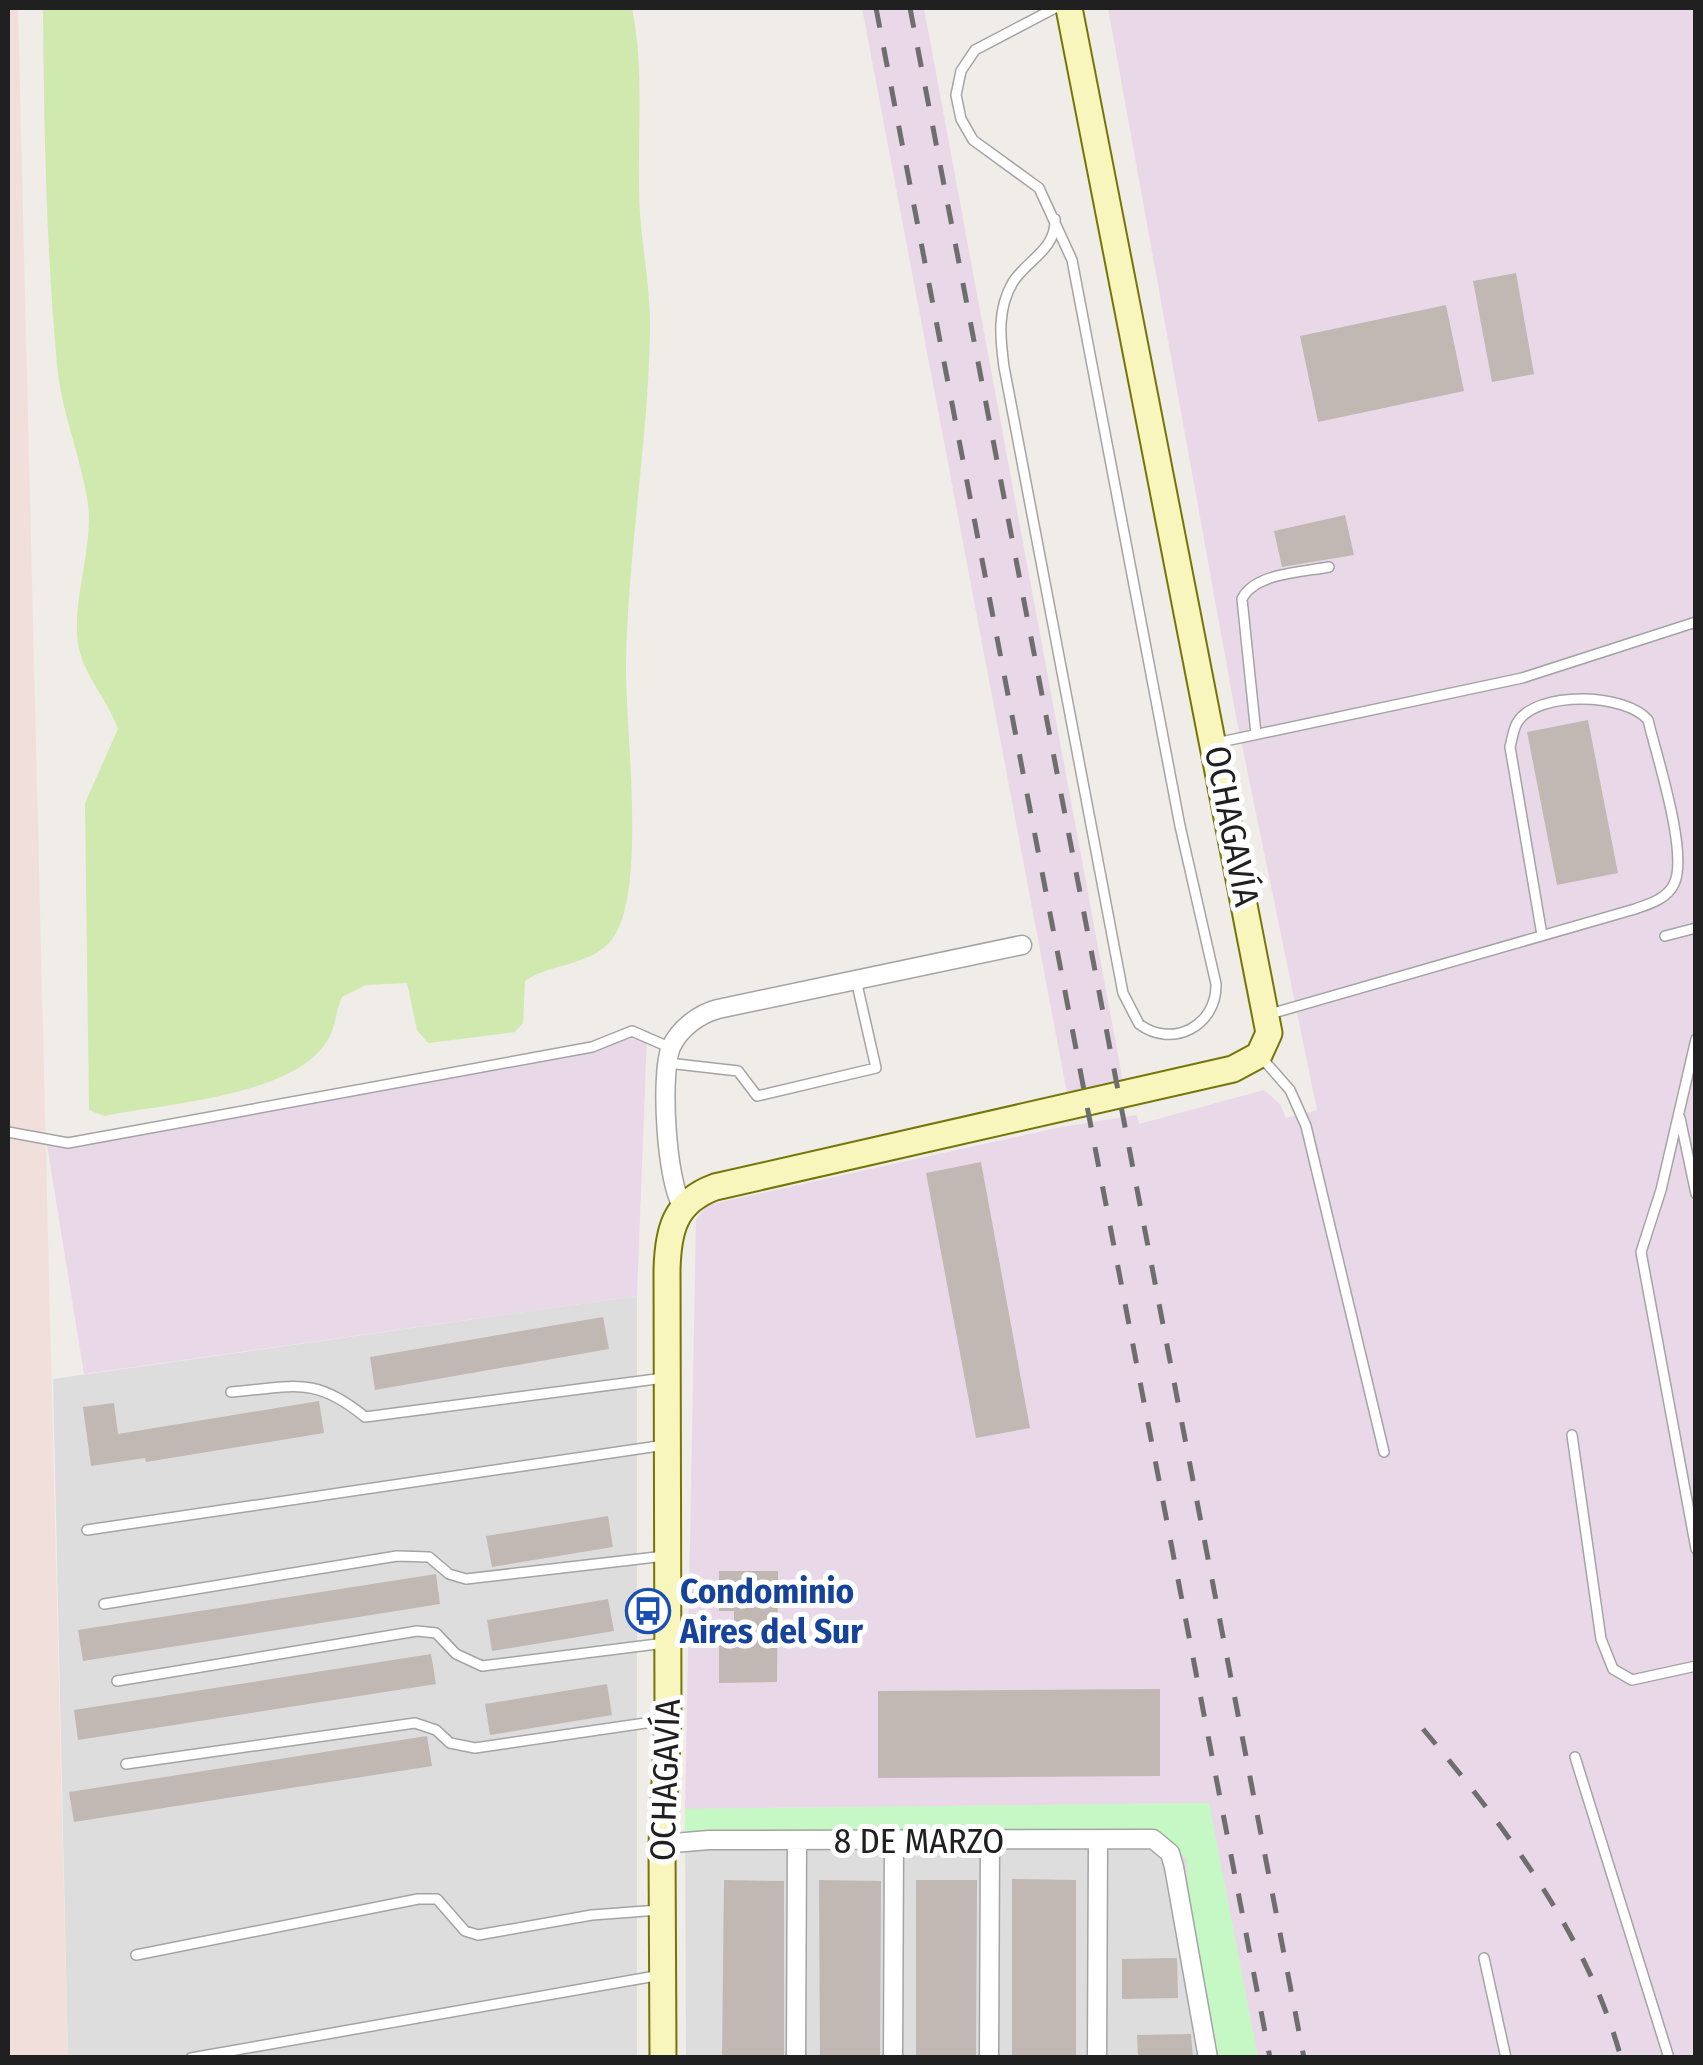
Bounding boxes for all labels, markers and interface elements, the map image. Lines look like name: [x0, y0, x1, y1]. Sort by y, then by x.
street label: OCHAGAVÍA: [1196, 742, 1268, 910]
place label: Condominio Aires del Sur: [679, 1570, 863, 1652]
bus stop icon: Condominio Aires del Sur: [625, 1588, 671, 1634]
street label: OCHAGAVÍA: [641, 1698, 689, 1862]
street label: 8 DE MARZO: [834, 1820, 1004, 1862]

